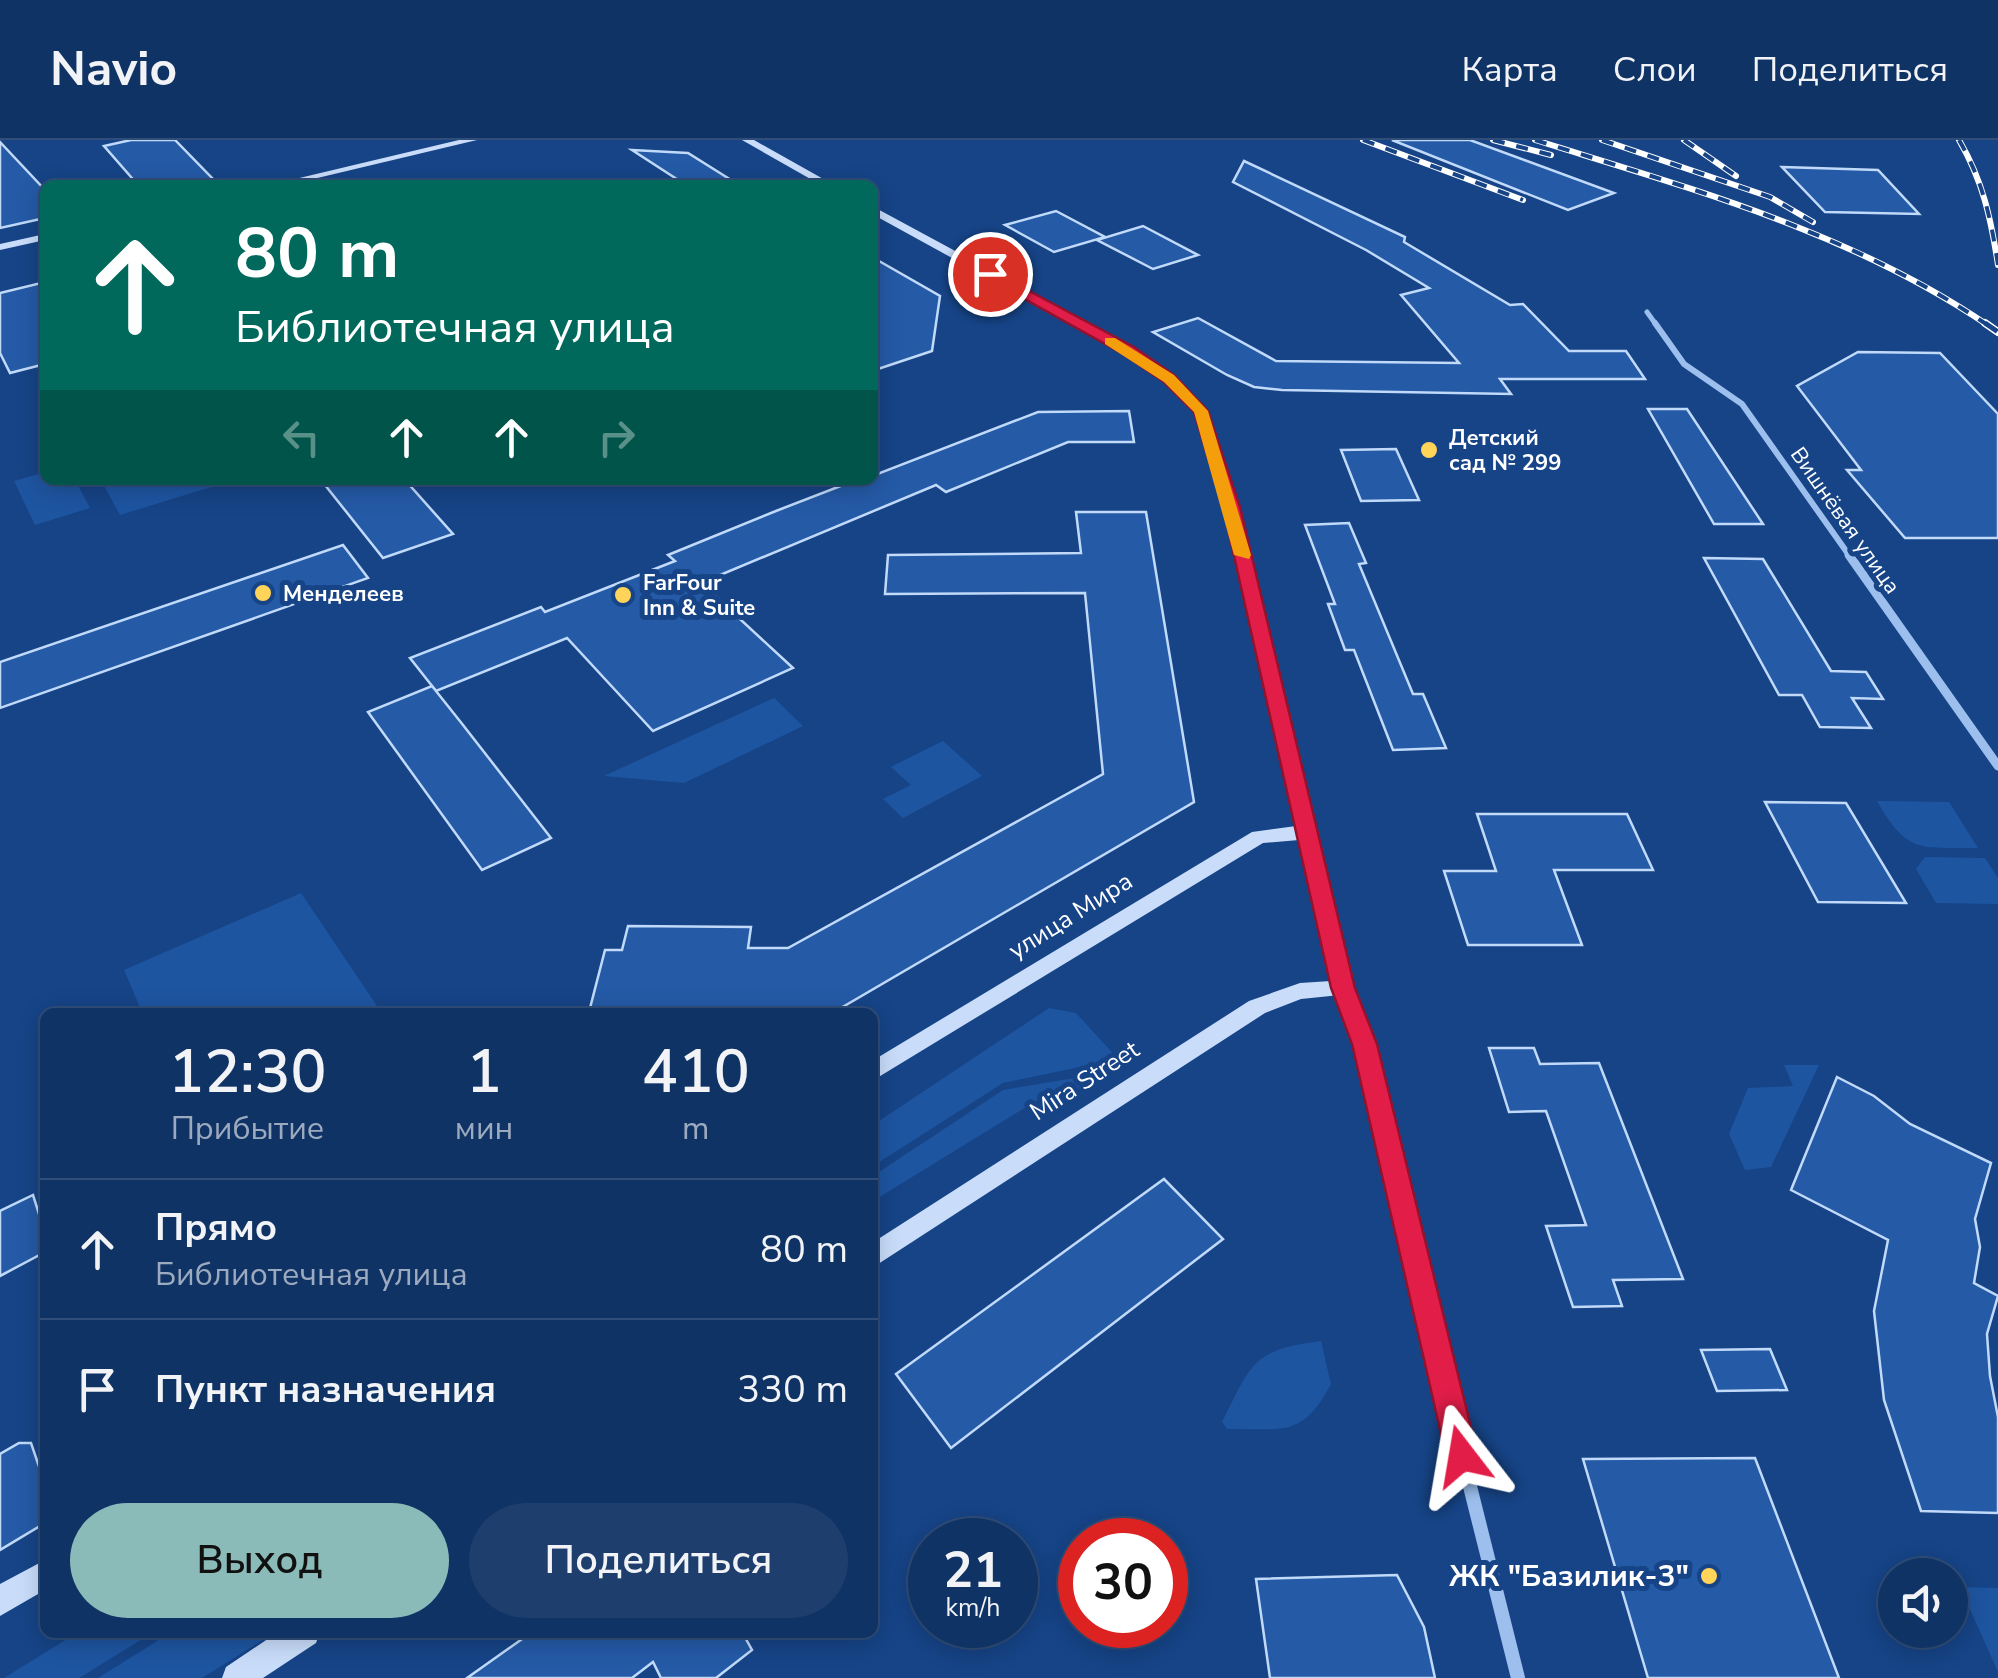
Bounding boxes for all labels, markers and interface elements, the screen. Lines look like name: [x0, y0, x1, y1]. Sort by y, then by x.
text: Navio: [50, 36, 177, 102]
text: Карта: [1461, 46, 1558, 93]
text: Слои: [1613, 46, 1697, 93]
text: Поделиться: [1752, 46, 1948, 93]
text: 80 m: [235, 206, 399, 302]
icon: ahead: [70, 220, 200, 350]
pin: [948, 232, 1033, 317]
icon: arrive: [963, 247, 1018, 302]
text: Библиотечная улица: [235, 297, 675, 358]
icon: left: [274, 410, 329, 465]
icon: ahead: [379, 410, 434, 465]
icon: ahead: [484, 410, 539, 465]
icon: right: [589, 410, 644, 465]
place label: Детский сад № 299: [1449, 423, 1561, 478]
marker: Детский сад № 299: [1418, 439, 1440, 461]
street label: Вишнёвая улица: [1783, 441, 1907, 600]
place label: FarFour Inn & Suite: [643, 568, 755, 623]
place label: Менделеев: [283, 579, 404, 609]
marker: Менделеев: [252, 582, 274, 604]
marker: FarFour Inn & Suite: [612, 584, 634, 606]
street label: улица Мира: [1002, 864, 1139, 967]
text: 12:30: [168, 1031, 327, 1113]
text: 1: [466, 1031, 502, 1113]
text: 410: [642, 1031, 750, 1113]
street label: Mira Street: [1023, 1033, 1146, 1129]
text: Прибытие: [171, 1107, 324, 1150]
text: мин: [455, 1107, 513, 1150]
text: m: [682, 1107, 709, 1150]
text: Прямо: [155, 1202, 277, 1253]
icon: ahead: [70, 1222, 125, 1277]
text: 80 m: [760, 1224, 848, 1275]
text: Библиотечная улица: [155, 1253, 468, 1296]
icon: arrive: [70, 1362, 125, 1417]
text: Пункт назначения: [155, 1364, 496, 1415]
text: 330 m: [737, 1364, 848, 1415]
position arrow: [1410, 1404, 1514, 1508]
button: Выход: [70, 1503, 449, 1618]
button: Поделиться: [469, 1503, 848, 1618]
speed limit sign: 30: [1058, 1518, 1188, 1648]
text: 21: [943, 1536, 1003, 1605]
place label: ЖК "Базилик-3": [1449, 1556, 1689, 1597]
map controls: [1878, 1558, 1968, 1648]
button: sound: [1878, 1558, 1968, 1648]
marker: ЖК "Базилик-3": [1698, 1565, 1720, 1587]
text: km/h: [945, 1591, 1001, 1625]

